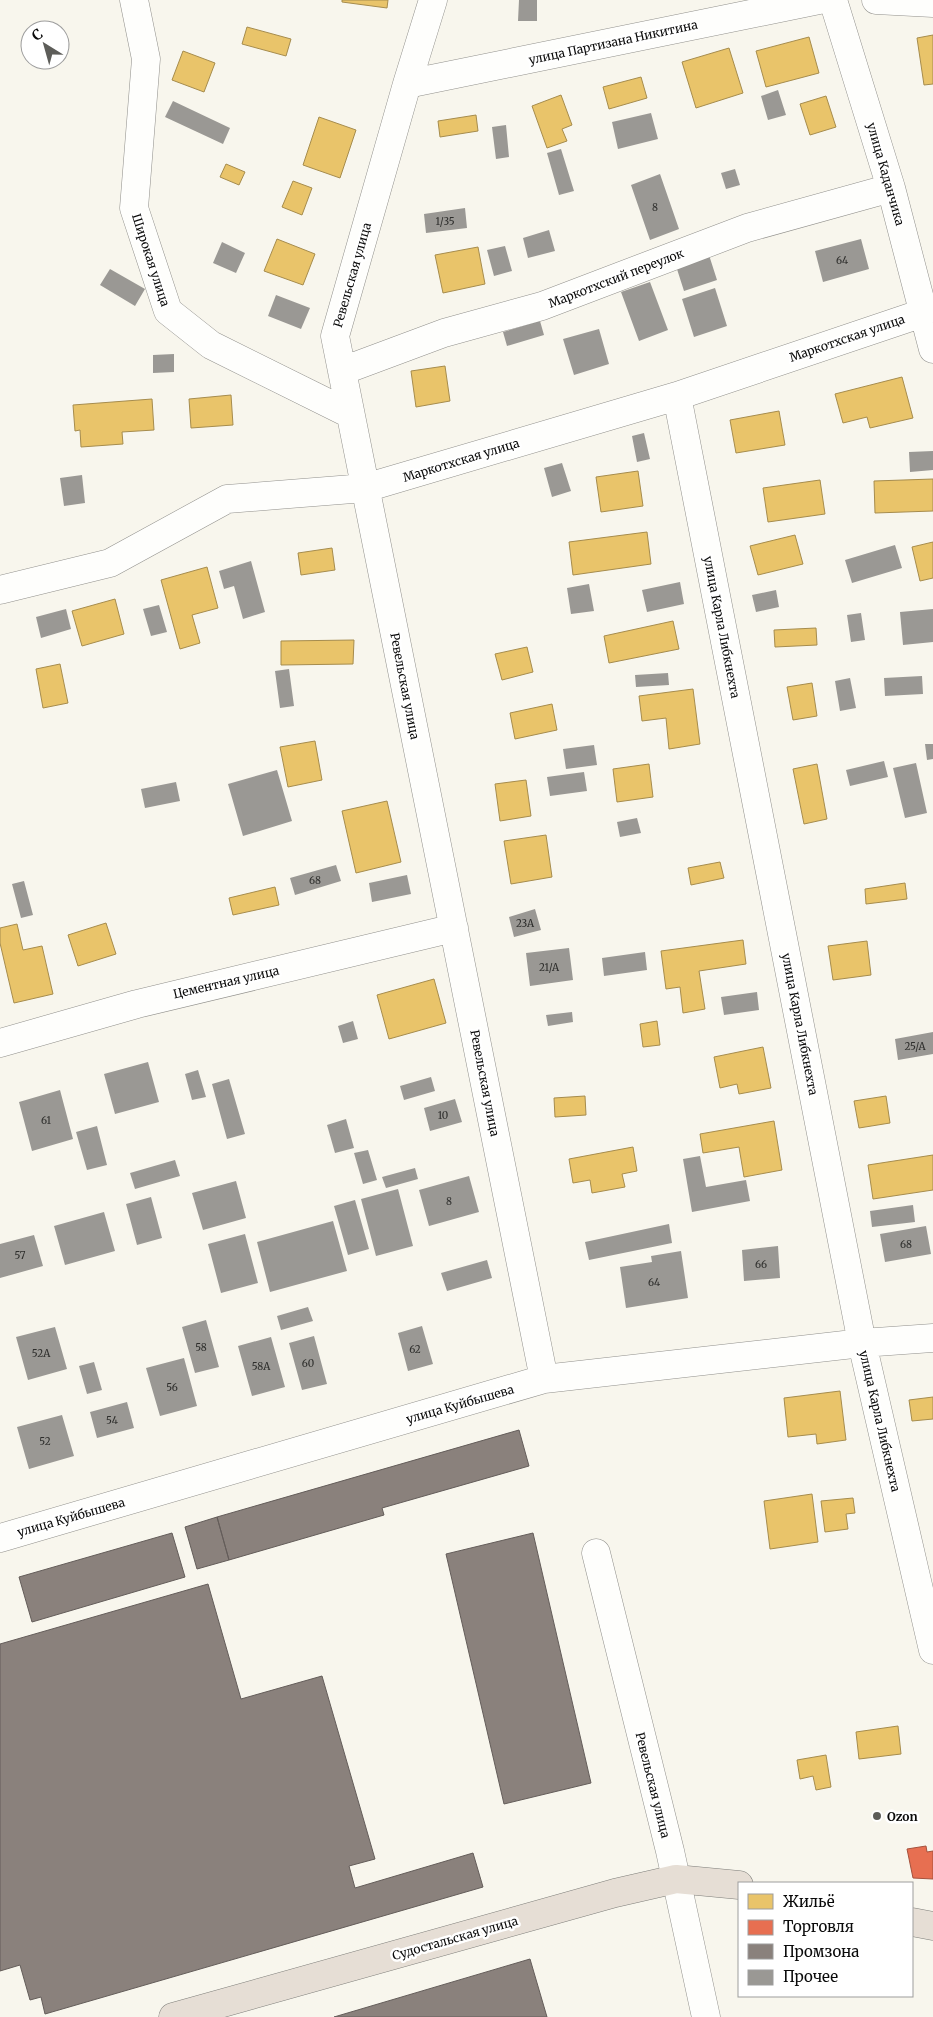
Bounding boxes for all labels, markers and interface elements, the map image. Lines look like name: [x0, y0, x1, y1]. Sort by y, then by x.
street label: улица Партизана Никитина: [527, 17, 699, 67]
north arrow: [20, 20, 70, 70]
text: С: [28, 25, 46, 45]
street label: улица Каданчика: [864, 121, 908, 228]
house number: 8: [652, 201, 658, 214]
street label: Широкая улица: [129, 212, 173, 309]
house number: 1/35: [436, 215, 455, 228]
street label: Ревельская улица: [330, 220, 374, 329]
street label: Маркотхский переулок: [546, 245, 686, 311]
house number: 64: [836, 254, 848, 267]
street label: Маркотхская улица: [787, 311, 907, 365]
street label: Маркотхская улица: [401, 435, 522, 485]
street label: улица Карла Либкнехта: [701, 555, 743, 700]
street label: Ревельская улица: [387, 631, 423, 741]
house number: 68: [309, 874, 321, 887]
house number: 23А: [516, 917, 535, 930]
street label: улица Карла Либкнехта: [779, 952, 821, 1097]
house number: 21/А: [539, 961, 560, 974]
street label: Цементная улица: [172, 962, 281, 1001]
street label: Ревельская улица: [467, 1028, 503, 1138]
house number: 25/А: [905, 1040, 926, 1053]
house number: 10: [438, 1109, 448, 1122]
house number: 61: [41, 1114, 51, 1127]
house number: 8: [446, 1195, 452, 1208]
house number: 68: [900, 1238, 912, 1251]
house number: 57: [14, 1249, 26, 1262]
house number: 66: [755, 1258, 767, 1271]
house number: 64: [648, 1276, 660, 1289]
house number: 58: [195, 1341, 207, 1354]
house number: 62: [409, 1343, 421, 1356]
house number: 52А: [32, 1347, 51, 1360]
street label: улица Карла Либкнехта: [856, 1349, 904, 1494]
house number: 60: [302, 1357, 314, 1370]
house number: 58А: [252, 1360, 271, 1373]
house number: 56: [166, 1381, 178, 1394]
street label: улица Куйбышева: [404, 1381, 516, 1427]
house number: 54: [106, 1414, 118, 1427]
house number: 52: [39, 1435, 51, 1448]
street label: улица Куйбышева: [15, 1494, 127, 1540]
street label: Ревельская улица: [633, 1731, 674, 1840]
place label: Ozon: [887, 1809, 918, 1824]
marker: Ozon: [871, 1810, 883, 1822]
legend: [738, 1882, 913, 1997]
text: Жильё: [783, 1892, 835, 1911]
street label: Судостальская улица: [391, 1913, 520, 1963]
text: Торговля: [783, 1917, 854, 1936]
text: Промзона: [783, 1942, 859, 1961]
text: Прочее: [783, 1967, 838, 1986]

